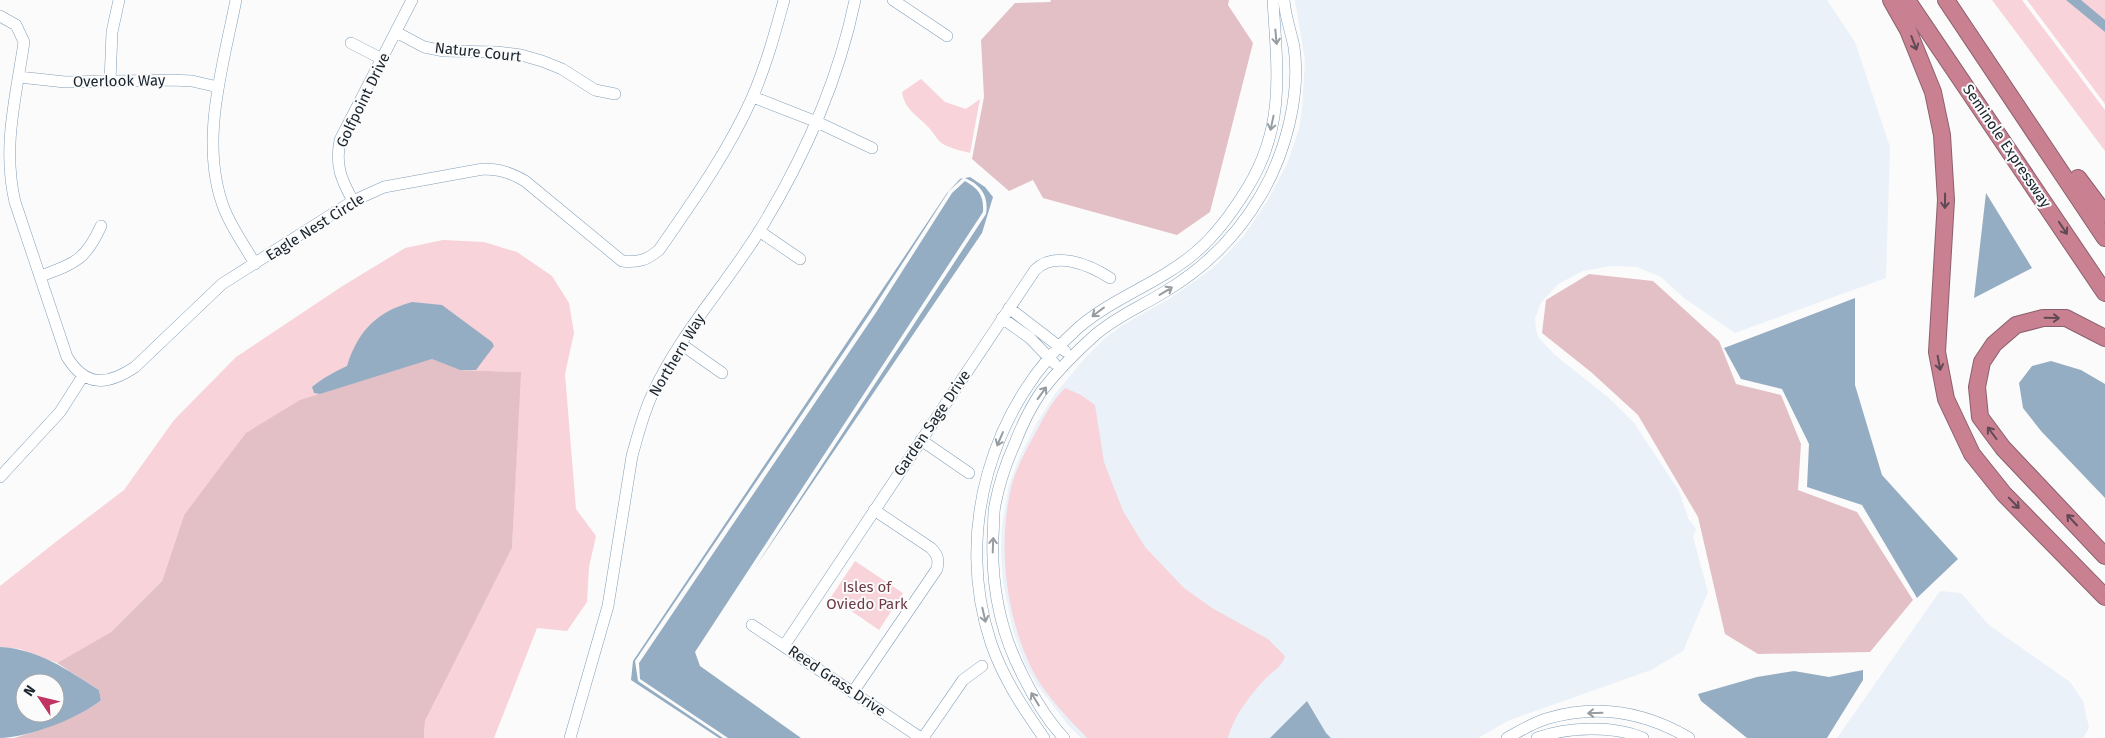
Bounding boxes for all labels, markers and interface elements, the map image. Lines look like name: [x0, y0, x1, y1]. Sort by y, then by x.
one-way arrow: [1271, 29, 1281, 45]
one-way arrow: [1909, 35, 1919, 50]
street label: Nature Court: [434, 39, 523, 66]
street label: Golfpoint Drive: [332, 50, 394, 150]
street label: Overlook Way: [73, 71, 166, 91]
street label: Seminole Expressway: [1959, 81, 2055, 212]
one-way arrow: [1267, 114, 1276, 130]
street label: Eagle Nest Circle: [262, 190, 368, 264]
one-way arrow: [1940, 192, 1950, 209]
one-way arrow: [2058, 221, 2068, 235]
one-way arrow: [1158, 285, 1172, 295]
one-way arrow: [1092, 307, 1105, 318]
street label: Northern Way: [645, 310, 709, 399]
one-way arrow: [2044, 313, 2060, 323]
one-way arrow: [1934, 355, 1944, 371]
street label: Garden Sage Drive: [890, 367, 974, 479]
one-way arrow: [1037, 386, 1047, 400]
one-way arrow: [1986, 427, 1997, 440]
one-way arrow: [994, 431, 1004, 446]
one-way arrow: [2008, 497, 2020, 510]
one-way arrow: [2066, 514, 2078, 527]
one-way arrow: [988, 537, 998, 554]
park label: Isles of Oviedo Park: [826, 578, 908, 613]
one-way arrow: [980, 607, 989, 623]
street label: Reed Grass Drive: [785, 642, 889, 720]
north arrow: [15, 673, 65, 723]
text: N: [20, 682, 39, 700]
one-way arrow: [1030, 692, 1040, 707]
one-way arrow: [1587, 708, 1603, 717]

